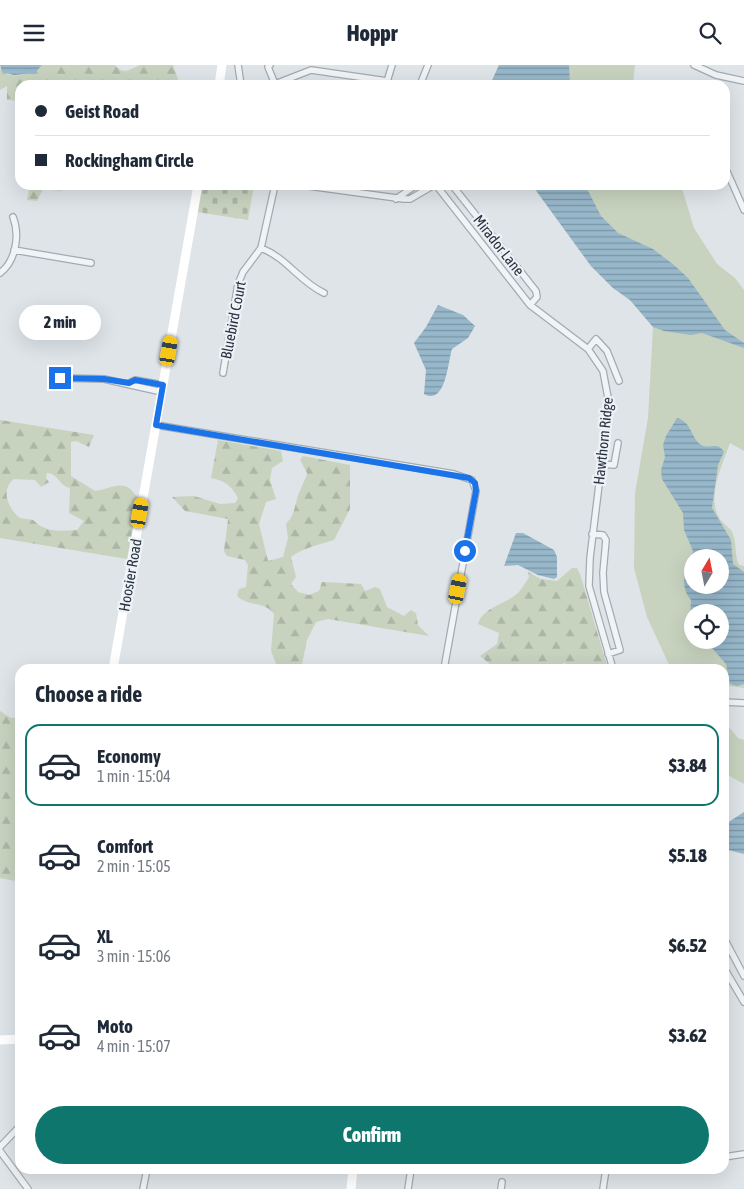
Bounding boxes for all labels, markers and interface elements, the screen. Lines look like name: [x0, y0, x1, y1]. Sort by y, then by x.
icon: menu: [20, 19, 48, 47]
icon: search: [696, 19, 724, 47]
text: Hoppr: [347, 20, 397, 46]
text: Geist Road: [65, 100, 139, 122]
text: Rockingham Circle: [65, 149, 194, 171]
street label: Mirador Lane: [470, 211, 528, 279]
street label: Bluebird Court: [217, 280, 249, 360]
callout: 2 min: [19, 305, 101, 341]
text: 2 min: [44, 313, 76, 331]
car: [159, 335, 178, 367]
route end: [49, 367, 71, 389]
street label: Hawthorn Ridge: [590, 396, 616, 486]
car: [130, 497, 149, 529]
street label: Hoosier Road: [115, 537, 145, 613]
route start: [454, 540, 476, 562]
north arrow: [684, 549, 729, 594]
map controls: [684, 549, 729, 649]
car: [447, 573, 468, 605]
button: locate: [684, 604, 729, 649]
text: Choose a ride: [35, 681, 142, 707]
icon: car: [37, 743, 82, 788]
text: Economy: [97, 745, 161, 767]
text: $3.84: [669, 754, 707, 776]
text: 1 min · 15:04: [97, 767, 171, 785]
icon: car: [37, 833, 82, 878]
text: Comfort: [97, 835, 153, 857]
text: $5.18: [669, 844, 707, 866]
text: 2 min · 15:05: [97, 857, 171, 875]
icon: car: [37, 923, 82, 968]
text: XL: [97, 925, 113, 947]
text: $6.52: [669, 934, 707, 956]
text: 3 min · 15:06: [97, 947, 171, 965]
icon: car: [37, 1013, 82, 1058]
text: Moto: [97, 1015, 133, 1037]
text: $3.62: [669, 1024, 707, 1046]
text: 4 min · 15:07: [97, 1037, 171, 1055]
button: Confirm: [35, 1106, 709, 1164]

